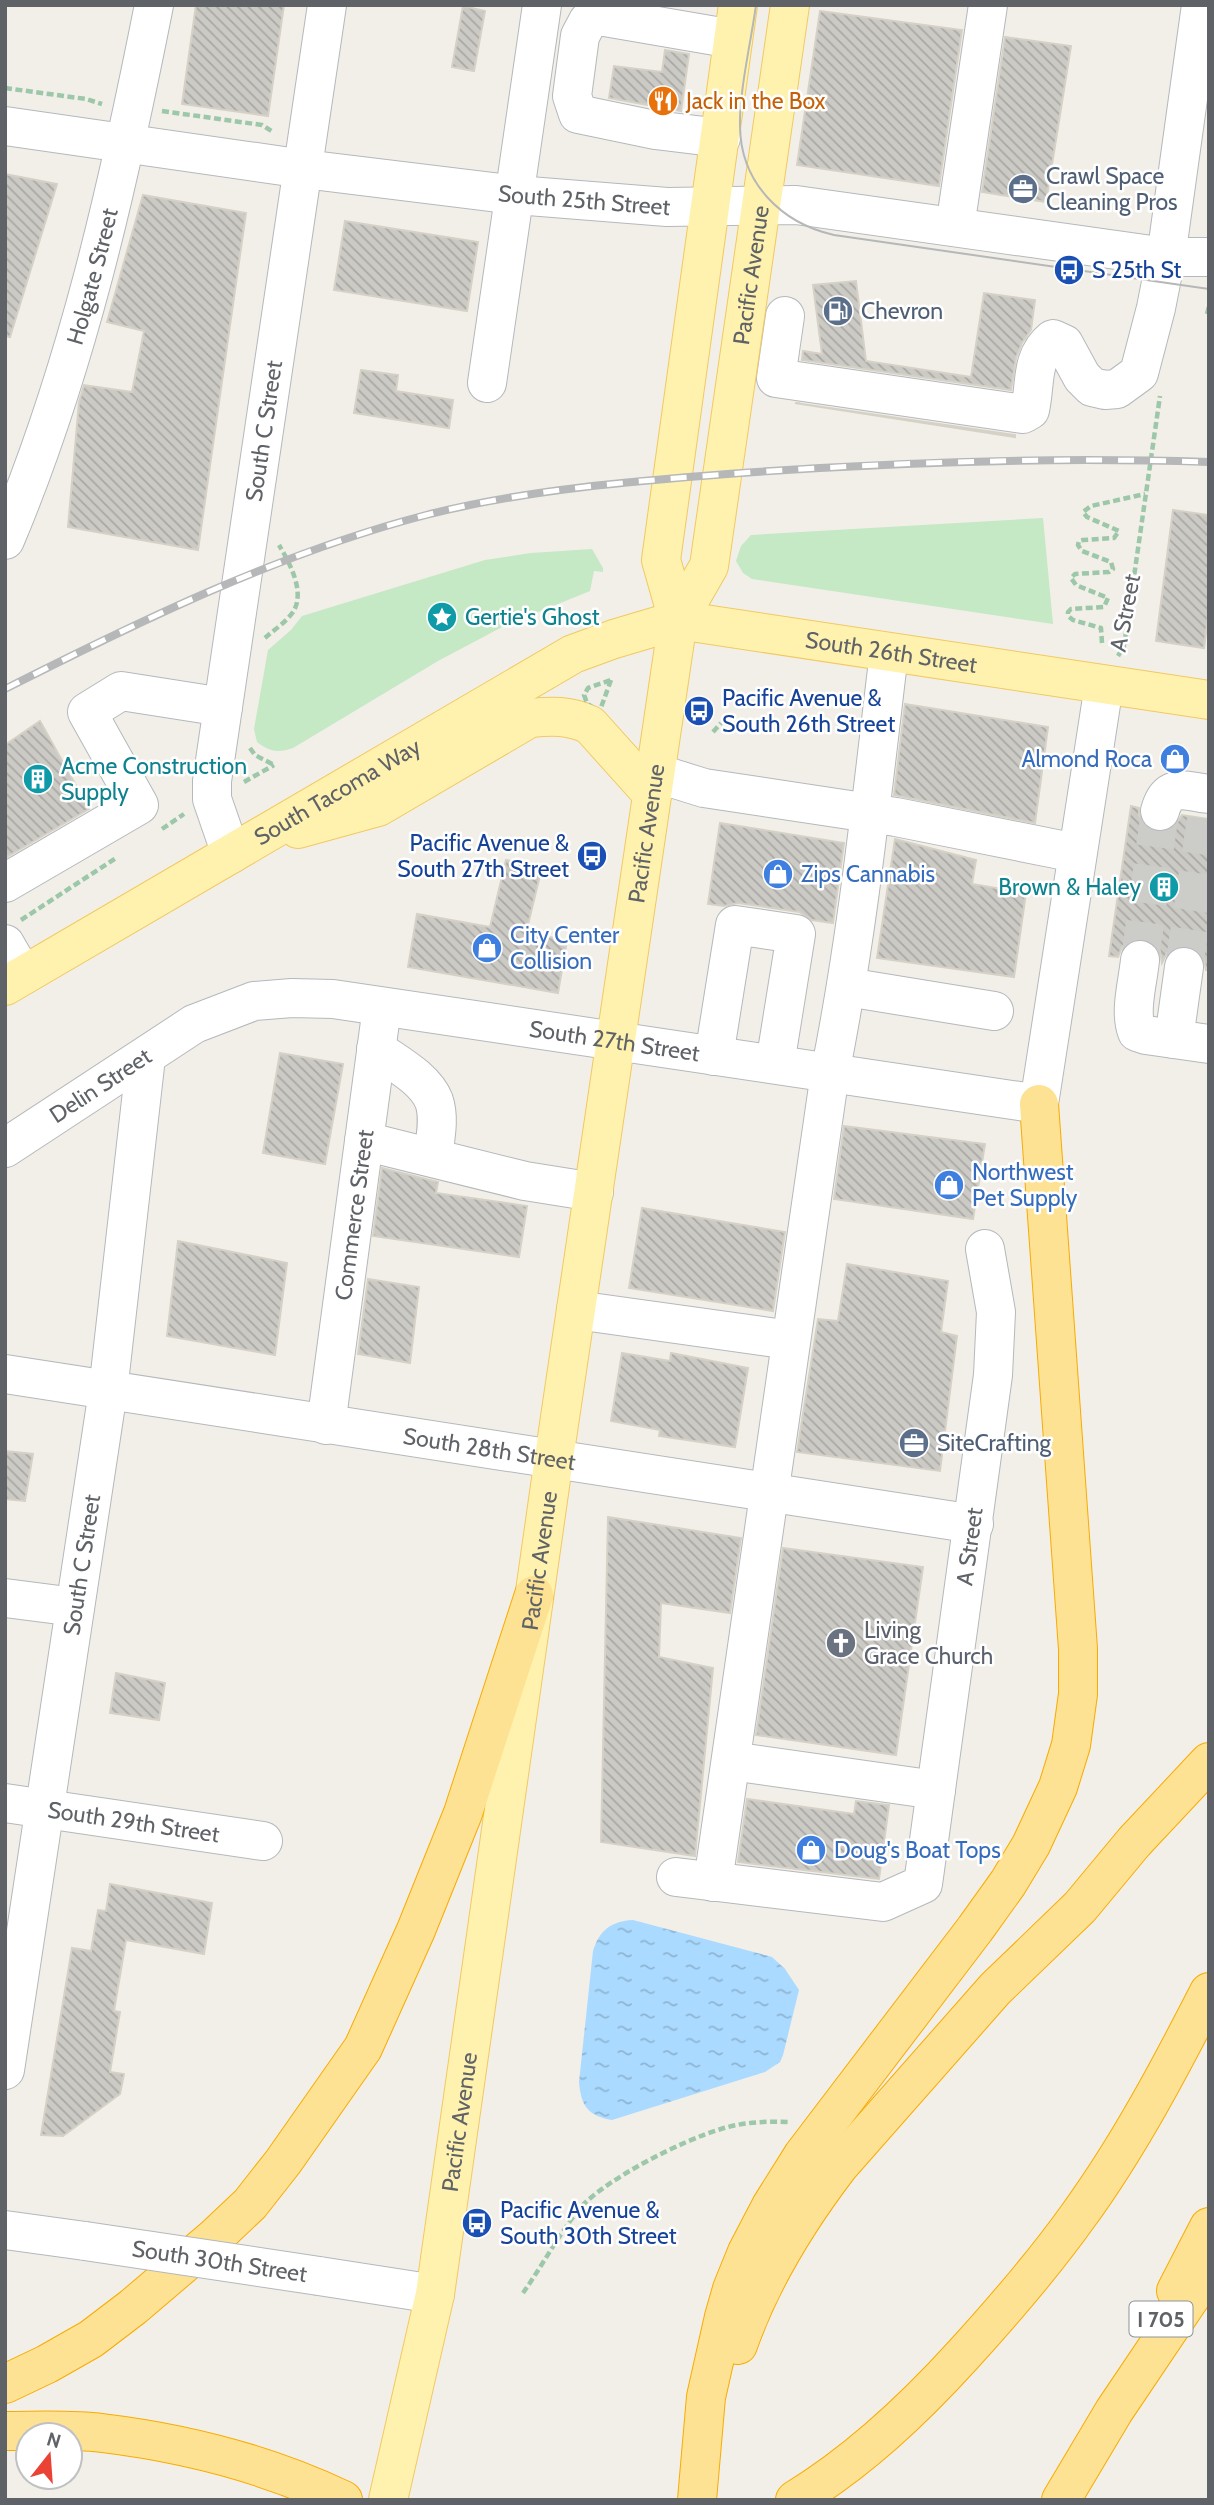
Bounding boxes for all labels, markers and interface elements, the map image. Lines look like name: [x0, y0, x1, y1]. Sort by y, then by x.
restaurant icon: Jack in the Box: [646, 84, 680, 118]
place label: Jack in the Box: [685, 87, 826, 115]
place label: Crawl Space Cleaning Pros: [1046, 162, 1178, 216]
office icon: Crawl Space Cleaning Pros: [1006, 172, 1040, 206]
street label: South 25th Street: [496, 179, 672, 221]
street label: Pacific Avenue: [727, 203, 775, 347]
street label: Holgate Street: [61, 205, 124, 348]
bus stop icon: S 25th St: [1052, 253, 1086, 287]
place label: S 25th St: [1092, 256, 1182, 284]
fuel station icon: Chevron: [821, 294, 855, 328]
place label: Chevron: [861, 297, 943, 325]
street label: South C Street: [240, 358, 288, 503]
street label: A Street: [1104, 572, 1146, 654]
place icon: Gertie's Ghost: [425, 600, 459, 634]
place label: Gertie's Ghost: [465, 603, 600, 631]
street label: South 26th Street: [803, 625, 979, 679]
place label: Pacific Avenue & South 26th Street: [722, 684, 895, 738]
bus stop icon: Pacific Avenue & South 26th Street: [682, 694, 716, 728]
street label: South Tacoma Way: [249, 732, 426, 851]
shop icon: Almond Roca: [1158, 742, 1192, 776]
place label: Almond Roca: [1021, 745, 1152, 773]
place label: Acme Construction Supply: [61, 752, 247, 806]
building icon: Acme Construction Supply: [21, 762, 55, 796]
street label: Pacific Avenue: [622, 762, 671, 905]
place label: Pacific Avenue & South 27th Street: [397, 829, 569, 883]
bus stop icon: Pacific Avenue & South 27th Street: [575, 839, 609, 873]
shop icon: Zips Cannabis: [761, 857, 795, 891]
place label: Zips Cannabis: [801, 860, 935, 888]
building icon: Brown & Haley: [1147, 870, 1181, 904]
place label: Brown & Haley: [998, 873, 1141, 901]
place label: City Center Collision: [510, 921, 620, 975]
shop icon: City Center Collision: [470, 931, 504, 965]
street label: South 27th Street: [527, 1014, 702, 1067]
street label: Delin Street: [44, 1042, 157, 1129]
street label: Commerce Street: [329, 1128, 379, 1302]
place label: Northwest Pet Supply: [972, 1158, 1078, 1212]
shop icon: Northwest Pet Supply: [932, 1168, 966, 1202]
street label: South 28th Street: [401, 1422, 578, 1476]
office icon: SiteCrafting: [897, 1426, 931, 1460]
place label: SiteCrafting: [937, 1429, 1052, 1457]
street label: Pacific Avenue: [516, 1489, 563, 1632]
street label: South C Street: [57, 1492, 106, 1637]
street label: A Street: [950, 1506, 989, 1587]
place label: Living Grace Church: [864, 1616, 993, 1670]
church icon: Living Grace Church: [824, 1626, 858, 1660]
street label: South 29th Street: [46, 1795, 222, 1848]
shop icon: Doug's Boat Tops: [794, 1833, 828, 1867]
place label: Doug's Boat Tops: [834, 1836, 1001, 1864]
street label: Pacific Avenue: [436, 2050, 483, 2193]
place label: Pacific Avenue & South 30th Street: [500, 2196, 677, 2250]
bus stop icon: Pacific Avenue & South 30th Street: [460, 2206, 494, 2240]
street label: South 30th Street: [130, 2234, 309, 2288]
road number: I 705: [1130, 2302, 1192, 2336]
north arrow: [14, 2421, 84, 2491]
text: N: [44, 2427, 64, 2453]

